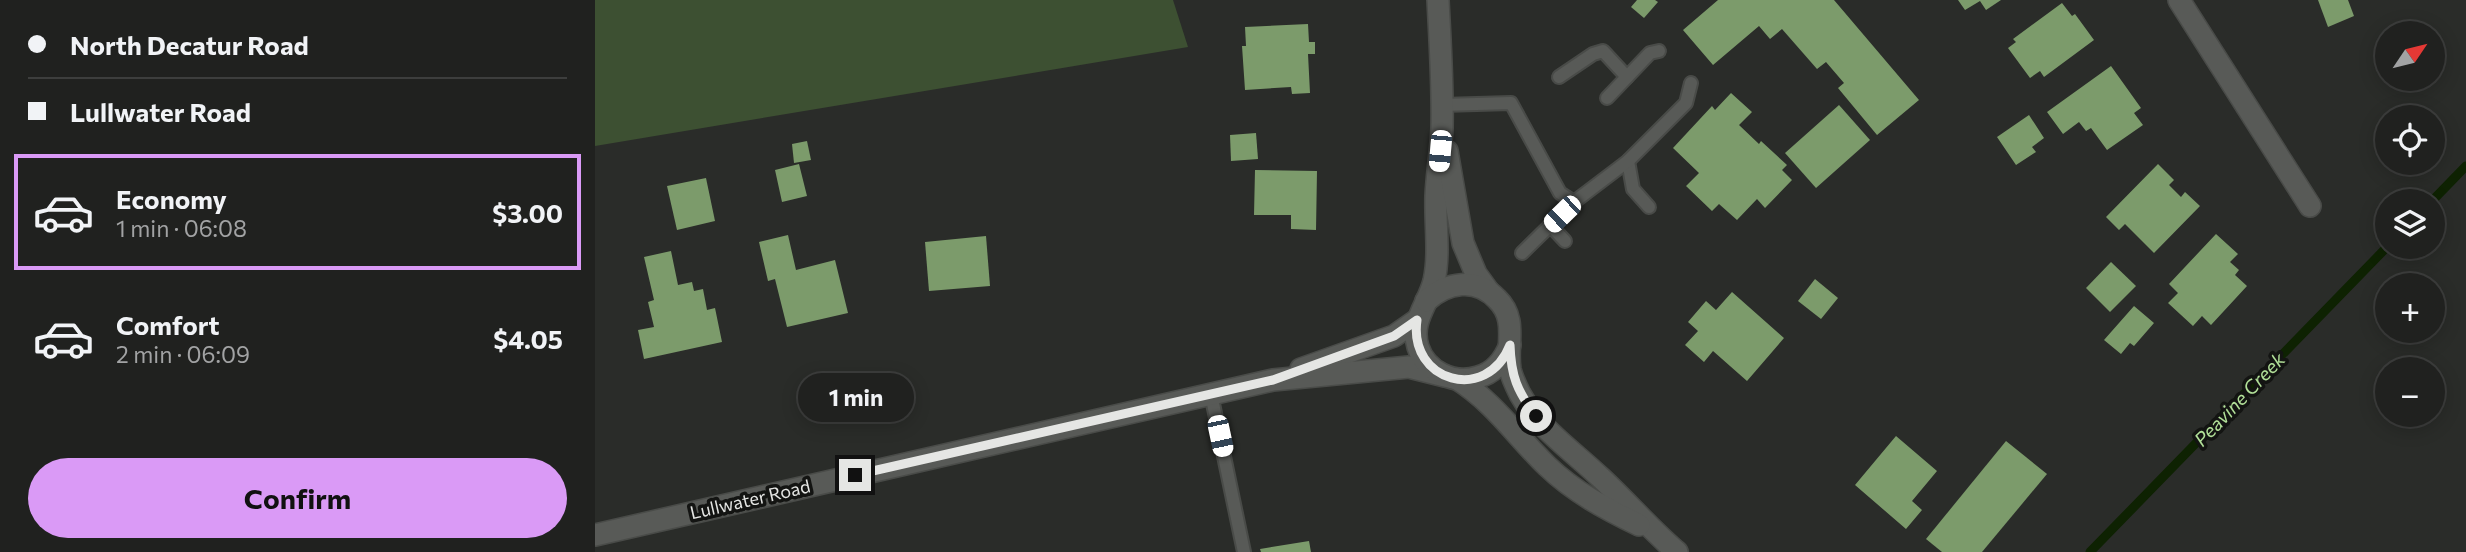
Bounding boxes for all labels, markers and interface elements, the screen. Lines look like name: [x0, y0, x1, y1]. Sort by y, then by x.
north arrow: [2375, 21, 2445, 91]
map controls: [2375, 21, 2445, 427]
text: North Decatur Road: [70, 29, 309, 60]
text: Lullwater Road: [70, 96, 251, 127]
button: locate: [2375, 105, 2445, 175]
car: [1428, 129, 1453, 173]
icon: car: [32, 181, 95, 244]
text: Economy: [116, 183, 227, 214]
button: layers: [2375, 189, 2445, 259]
car: [1540, 192, 1585, 236]
text: $3.00: [492, 197, 563, 228]
text: 1 min · 06:08: [116, 214, 247, 242]
button: +: [2375, 273, 2445, 343]
icon: car: [32, 307, 95, 370]
text: Comfort: [116, 309, 219, 340]
text: $4.05: [493, 323, 563, 354]
text: 2 min · 06:09: [116, 340, 250, 368]
water label: Peavine Creek: [2189, 347, 2290, 450]
button: −: [2375, 357, 2445, 427]
callout: 1 min: [797, 374, 913, 422]
text: 1 min: [829, 383, 883, 411]
route start: [1520, 400, 1552, 432]
car: [1206, 413, 1235, 459]
button: Confirm: [28, 458, 567, 538]
route end: [839, 459, 871, 491]
street label: Lullwater Road: [688, 474, 812, 524]

